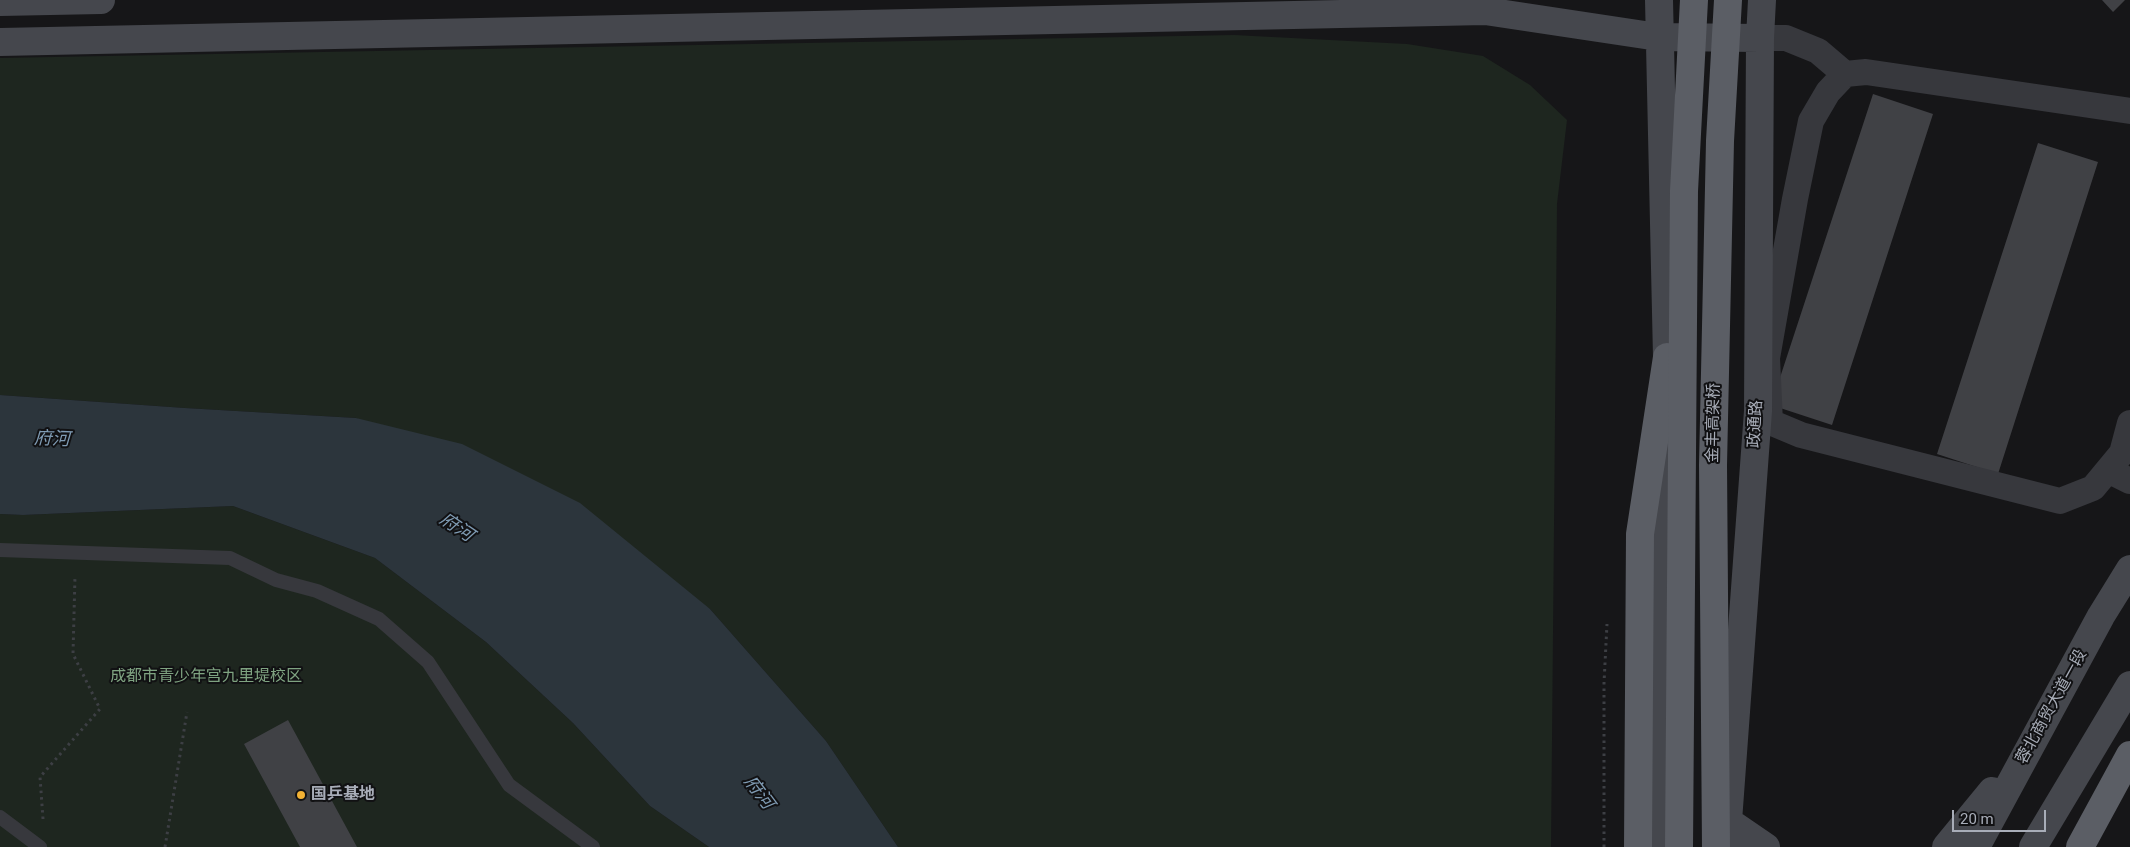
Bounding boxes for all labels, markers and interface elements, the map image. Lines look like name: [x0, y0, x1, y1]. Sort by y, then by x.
street label: 金丰高架桥: [1704, 383, 1724, 463]
street label: 政通路: [1745, 400, 1767, 448]
water label: 府河: [34, 429, 70, 451]
water label: 府河: [435, 509, 477, 547]
street label: 蓉北商贸大道一段: [2013, 646, 2091, 768]
park label: 成都市青少年宫九里堤校区: [110, 667, 302, 687]
water label: 府河: [739, 772, 777, 814]
place label: 国乒基地: [311, 785, 375, 805]
marker: 国乒基地: [295, 789, 307, 801]
scale bar: [1955, 800, 2049, 832]
text: 20 m: [1960, 810, 1994, 828]

